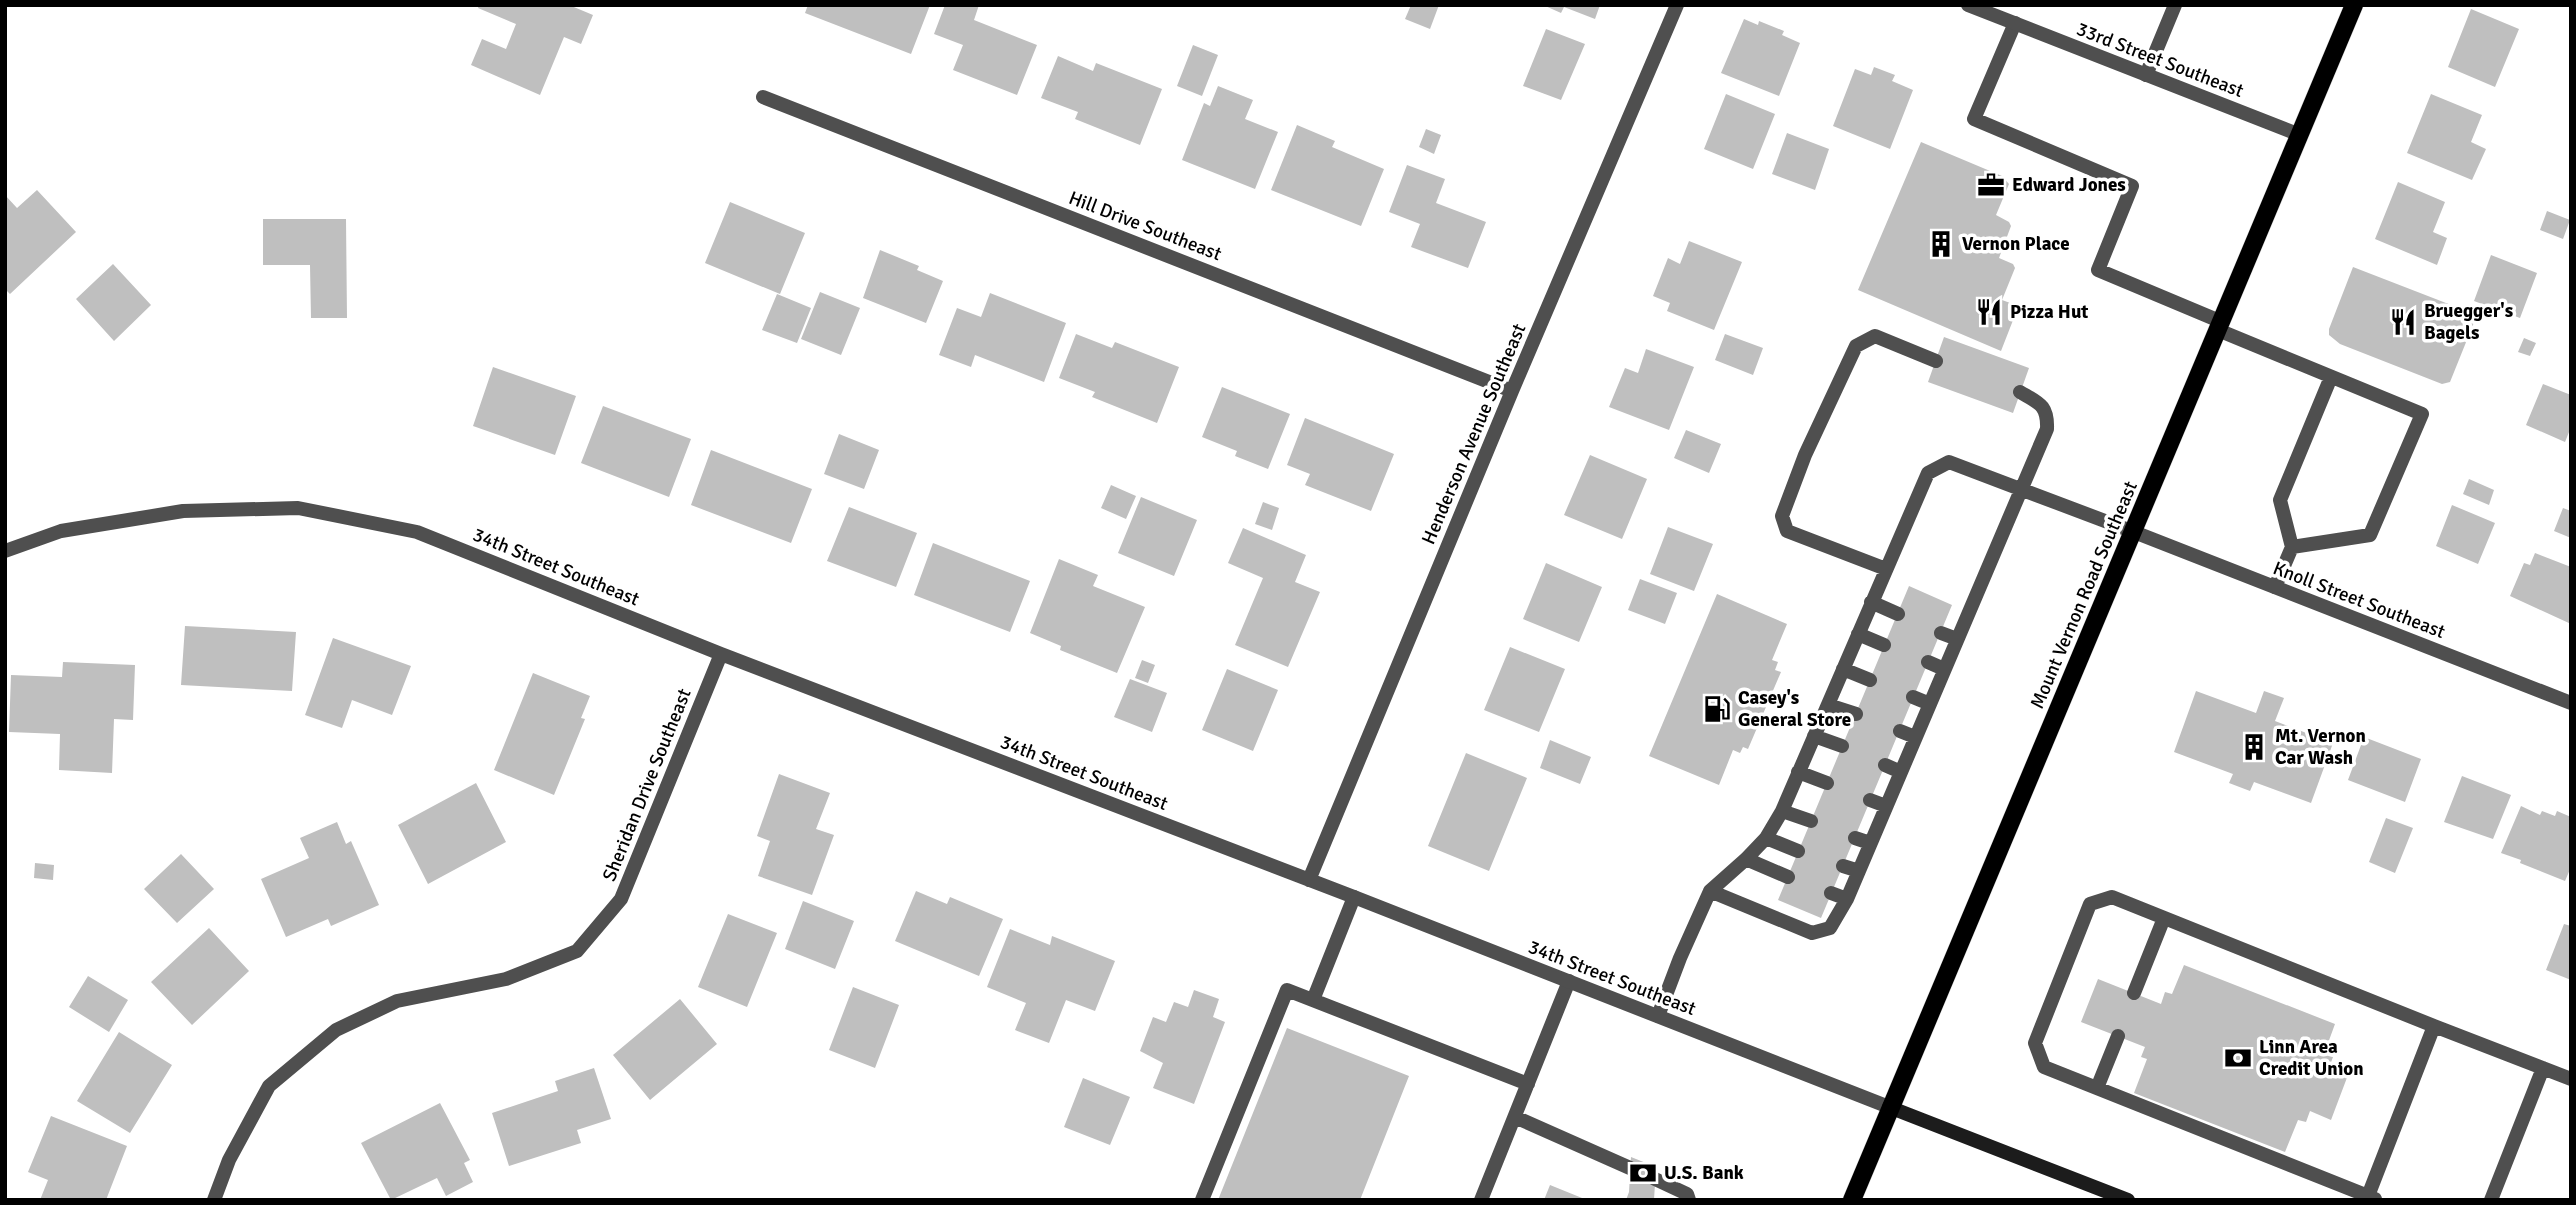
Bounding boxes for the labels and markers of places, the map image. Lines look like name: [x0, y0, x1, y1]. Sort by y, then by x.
office icon: Edward Jones: [1976, 170, 2006, 200]
place label: Edward Jones: [2012, 173, 2126, 197]
building icon: Vernon Place: [1926, 229, 1956, 259]
place label: Vernon Place: [1962, 232, 2070, 256]
restaurant icon: Pizza Hut: [1974, 297, 2004, 327]
place label: Bruegger's Bagels: [2424, 299, 2513, 345]
place label: Pizza Hut: [2010, 300, 2088, 324]
restaurant icon: Bruegger's Bagels: [2388, 307, 2418, 337]
place label: Casey's General Store: [1738, 686, 1851, 732]
fuel station icon: Casey's General Store: [1702, 694, 1732, 724]
place label: Mt. Vernon Car Wash: [2275, 724, 2366, 770]
building icon: Mt. Vernon Car Wash: [2239, 732, 2269, 762]
place label: Linn Area Credit Union: [2259, 1035, 2364, 1081]
bank icon: Linn Area Credit Union: [2223, 1043, 2253, 1073]
bank icon: U.S. Bank: [1628, 1158, 1658, 1188]
place label: U.S. Bank: [1664, 1161, 1744, 1185]

